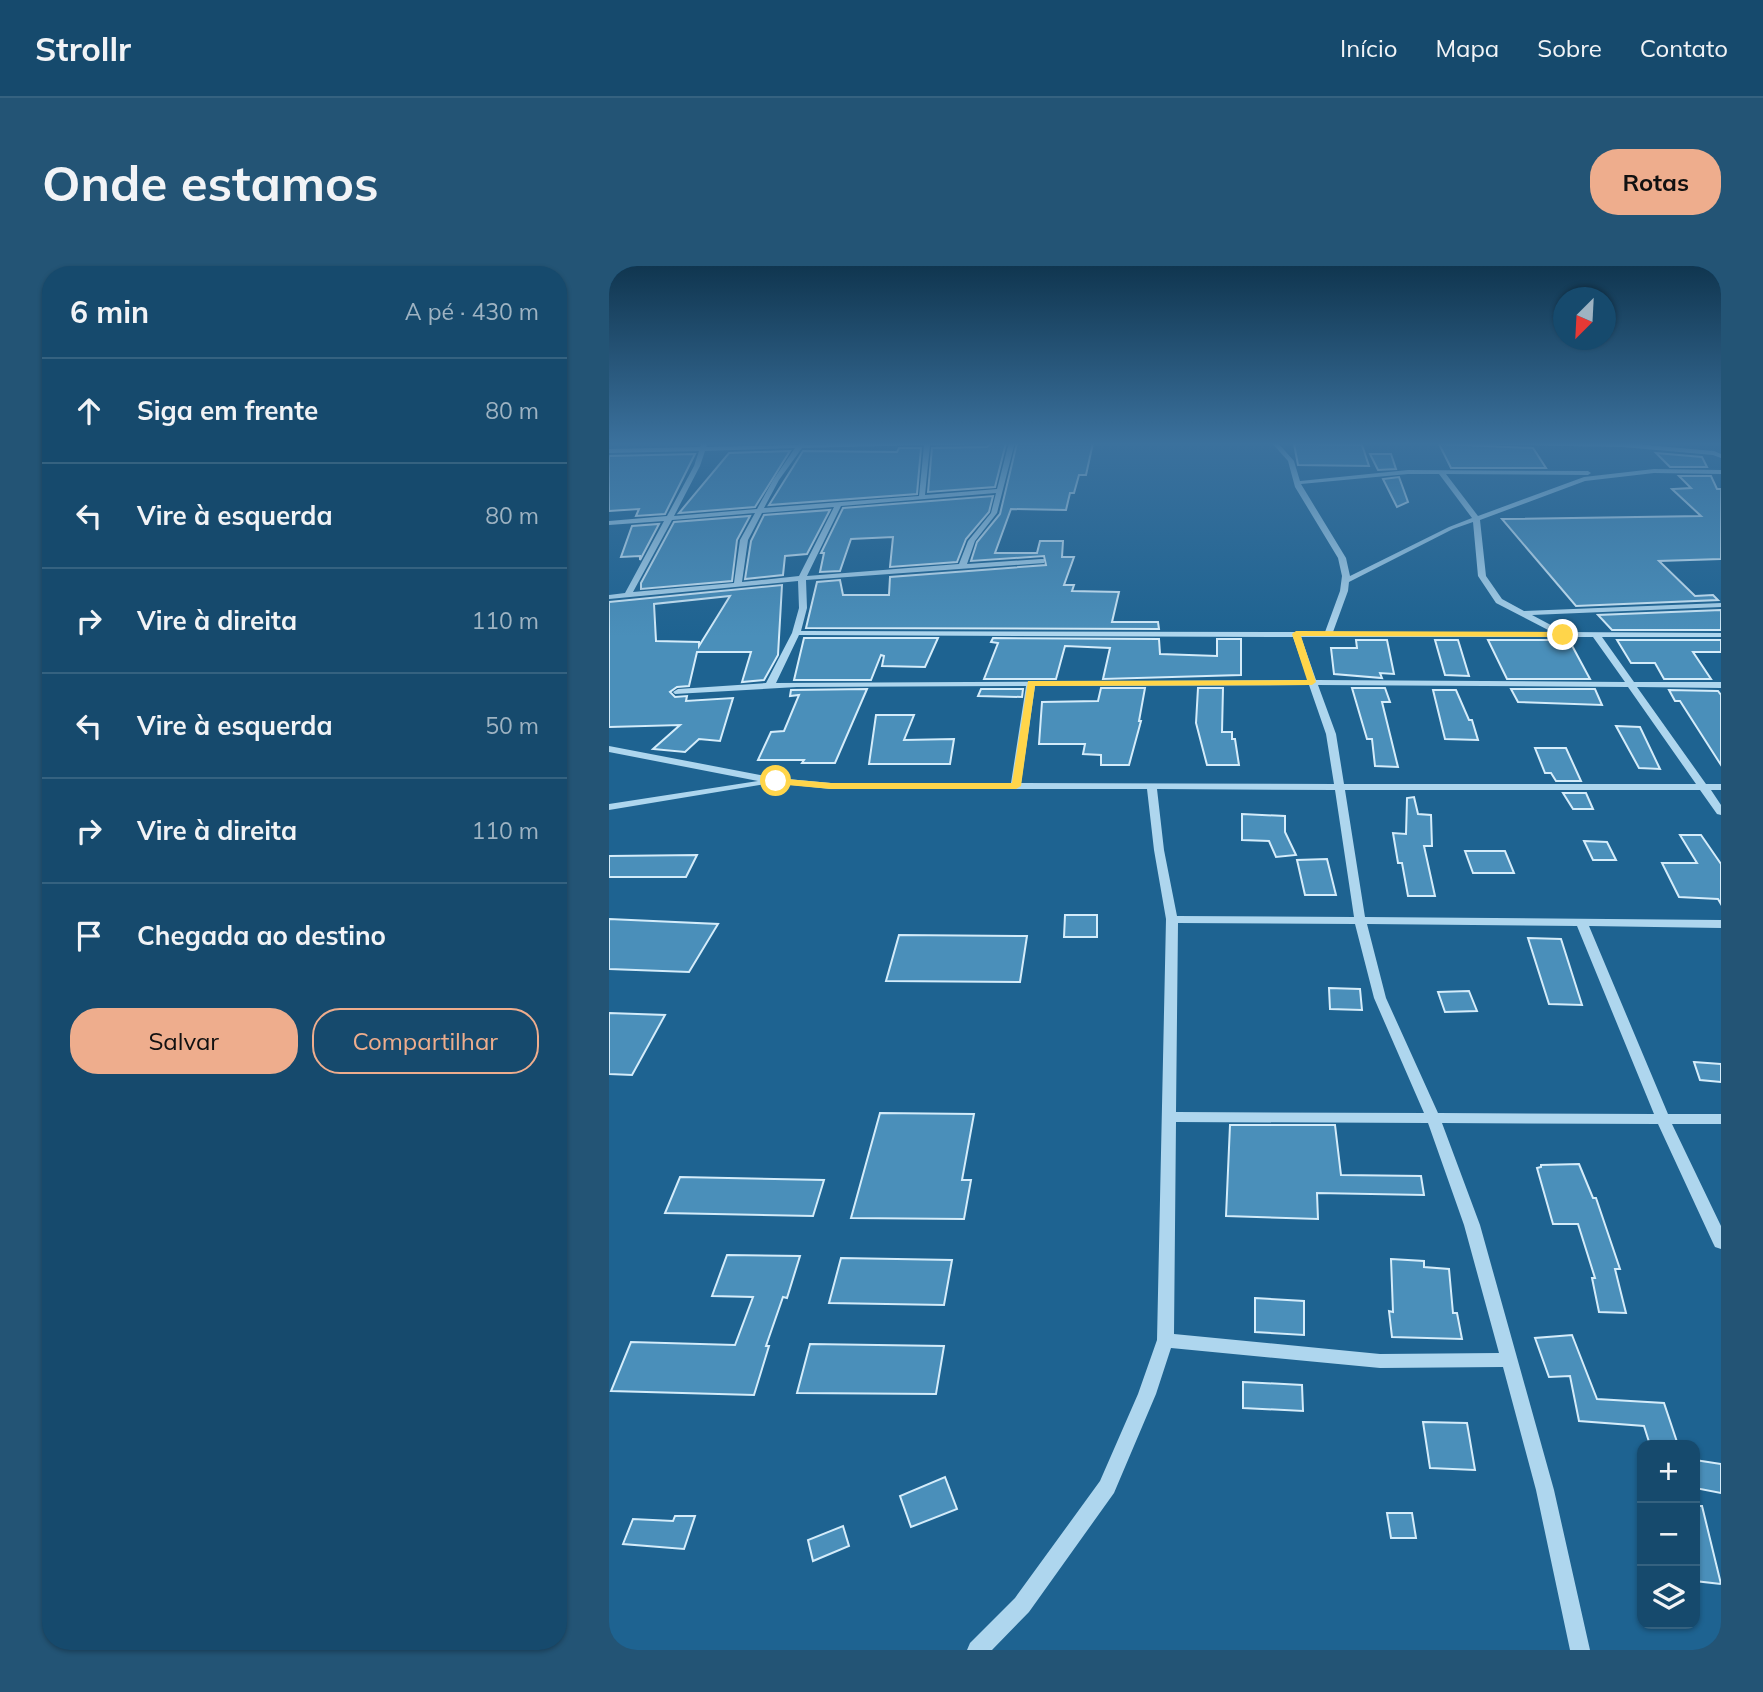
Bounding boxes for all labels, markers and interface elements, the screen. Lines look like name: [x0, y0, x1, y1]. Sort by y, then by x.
text: Strollr: [35, 28, 131, 69]
text: Início: [1340, 33, 1397, 63]
text: Mapa: [1435, 33, 1499, 63]
text: Sobre: [1537, 33, 1602, 63]
text: Contato: [1640, 33, 1728, 63]
button: Rotas: [1590, 149, 1721, 215]
text: Onde estamos: [42, 152, 378, 213]
north arrow: [1553, 287, 1616, 350]
text: 6 min: [70, 293, 149, 331]
text: A pé · 430 m: [405, 297, 539, 326]
icon: ahead: [70, 392, 108, 430]
text: Siga em frente: [137, 394, 318, 427]
text: 80 m: [485, 396, 539, 425]
icon: left: [70, 497, 108, 535]
text: Vire à esquerda: [137, 499, 333, 532]
text: 80 m: [485, 501, 539, 530]
icon: right: [70, 602, 108, 640]
text: Vire à direita: [137, 604, 297, 637]
text: 110 m: [471, 606, 539, 635]
route end: [1547, 619, 1578, 650]
icon: left: [70, 707, 108, 745]
text: Vire à esquerda: [137, 709, 333, 742]
text: 50 m: [485, 711, 539, 740]
route start: [760, 765, 791, 796]
icon: right: [70, 812, 108, 850]
text: Vire à direita: [137, 814, 297, 847]
text: 110 m: [471, 816, 539, 845]
icon: arrive: [70, 917, 108, 955]
text: Chegada ao destino: [137, 919, 386, 952]
button: Salvar: [70, 1008, 298, 1074]
button: Compartilhar: [312, 1008, 539, 1074]
map controls: [1637, 1440, 1700, 1629]
button: +: [1637, 1440, 1700, 1503]
button: −: [1637, 1503, 1700, 1566]
button: layers: [1637, 1566, 1700, 1629]

